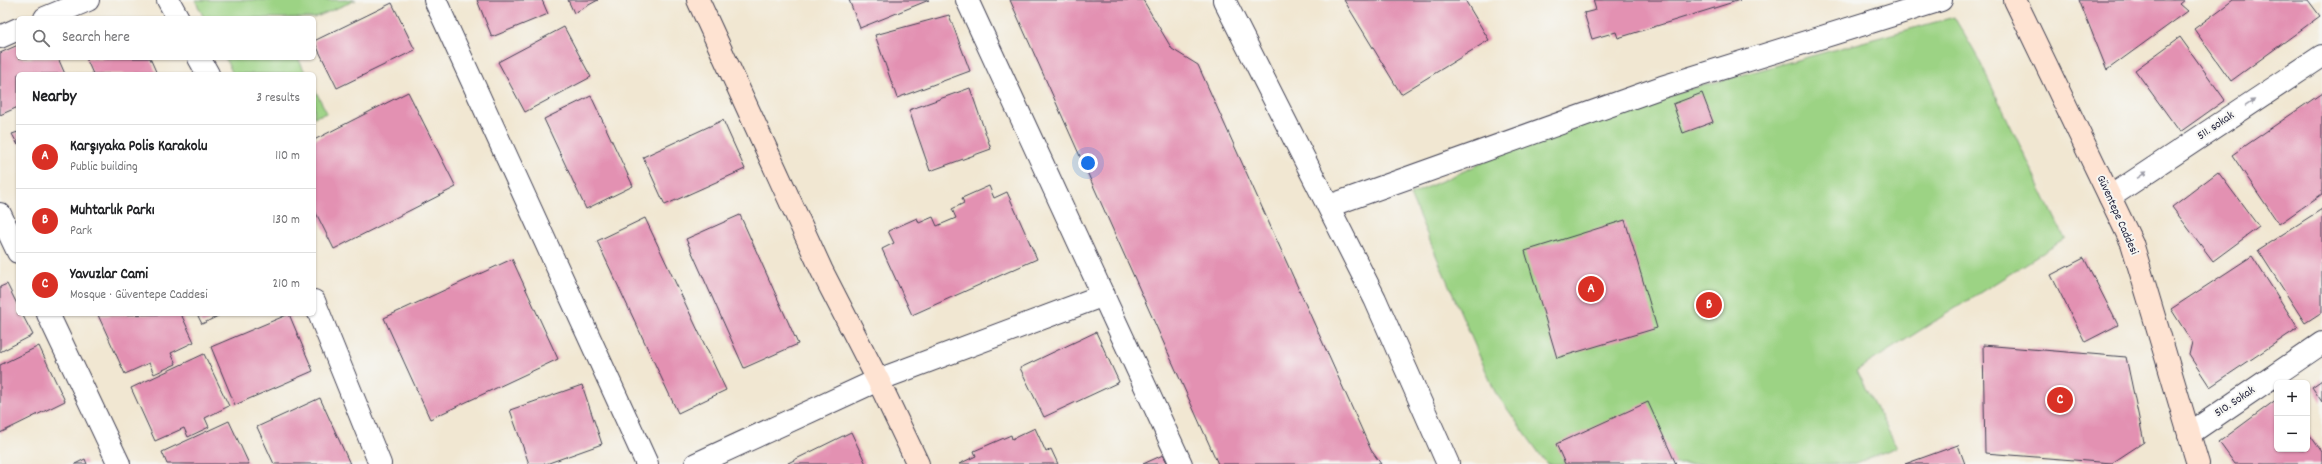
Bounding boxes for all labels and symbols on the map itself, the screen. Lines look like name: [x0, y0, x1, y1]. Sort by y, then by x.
one-way arrow: [2245, 99, 2256, 107]
street label: 511. sokak: [2194, 107, 2238, 145]
your location: [1078, 153, 1098, 173]
one-way arrow: [2137, 171, 2147, 179]
street label: Güventepe Caddesi: [2092, 172, 2142, 258]
pin: A: [1578, 274, 1604, 304]
pin: B: [1696, 290, 1722, 320]
street label: 510. Sokak: [2211, 382, 2259, 422]
pin: C: [2047, 385, 2073, 415]

